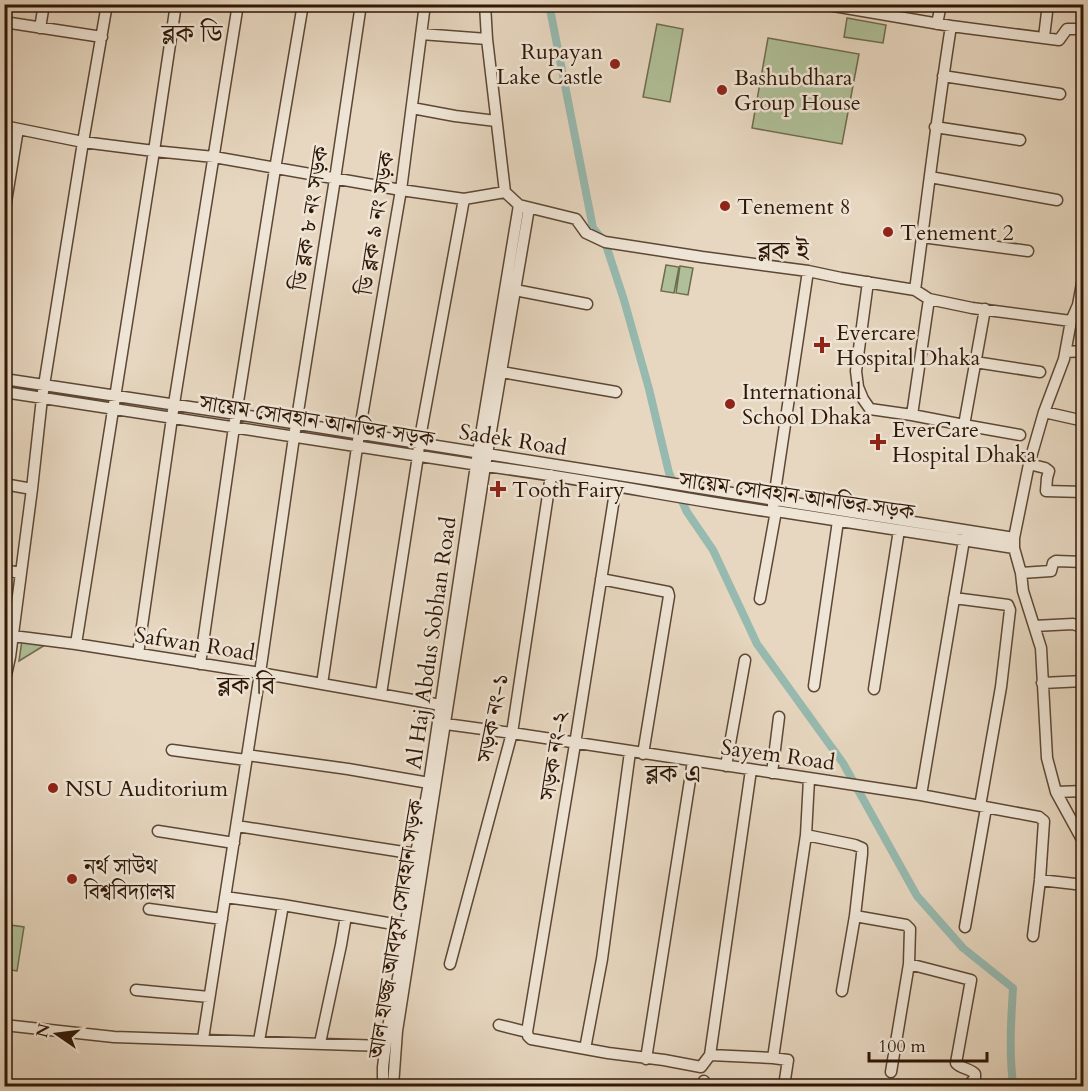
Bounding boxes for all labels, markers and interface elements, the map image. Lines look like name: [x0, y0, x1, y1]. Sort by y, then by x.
district label: ব্লক ডি: [161, 16, 223, 51]
place label: Rupayan Lake Castle: [496, 37, 603, 92]
marker: Rupayan Lake Castle: [608, 57, 622, 71]
place label: Bashubdhara Group House: [734, 63, 861, 118]
marker: Bashubdhara Group House: [715, 83, 729, 97]
street label: ডি ব্লক ৮ নং সড়ক: [284, 143, 336, 293]
street label: ডি ব্লক ৯ নং সড়ক: [350, 148, 402, 298]
place label: Tenement 8: [737, 192, 851, 222]
marker: Tenement 8: [718, 199, 732, 213]
place label: Tenement 2: [900, 218, 1014, 248]
marker: Tenement 2: [881, 225, 895, 239]
district label: ব্লক ই: [756, 233, 810, 268]
place label: Evercare Hospital Dhaka: [836, 318, 981, 373]
marker: Evercare Hospital Dhaka: [813, 336, 831, 354]
place label: International School Dhaka: [742, 377, 872, 432]
street label: সায়েম সোবহান আনভির সড়ক: [196, 387, 438, 455]
marker: International School Dhaka: [723, 397, 737, 411]
place label: EverCare Hospital Dhaka: [892, 415, 1037, 470]
street label: Sadek Road: [457, 417, 569, 463]
marker: EverCare Hospital Dhaka: [869, 433, 887, 451]
street label: সায়েম সোবহান আনভির সড়ক: [676, 464, 918, 528]
place label: Tooth Fairy: [512, 475, 625, 505]
marker: Tooth Fairy: [489, 480, 507, 498]
street label: Al Haj Abdus Sobhan Road: [398, 515, 464, 771]
street label: Safwan Road: [133, 620, 257, 668]
district label: ব্লক বি: [216, 668, 277, 703]
street label: সড়ক নং-১: [470, 671, 516, 766]
street label: সড়ক নং-২: [532, 709, 576, 803]
street label: Sayem Road: [719, 732, 837, 778]
district label: ব্লক এ: [644, 756, 701, 791]
place label: NSU Auditorium: [65, 774, 228, 804]
marker: NSU Auditorium: [46, 781, 60, 795]
street label: আল হাজ্জ আবদুস সোবহান সড়ক: [361, 796, 431, 1061]
place label: নর্থ সাউথ বিশ্ববিদ্যালয়: [83, 852, 176, 907]
marker: নর্থ সাউথ বিশ্ববিদ্যালয়: [65, 872, 79, 886]
north arrow: [27, 1004, 87, 1064]
text: N: [31, 1021, 56, 1040]
scale bar: [869, 1025, 988, 1063]
text: 100 m: [878, 1034, 926, 1059]

